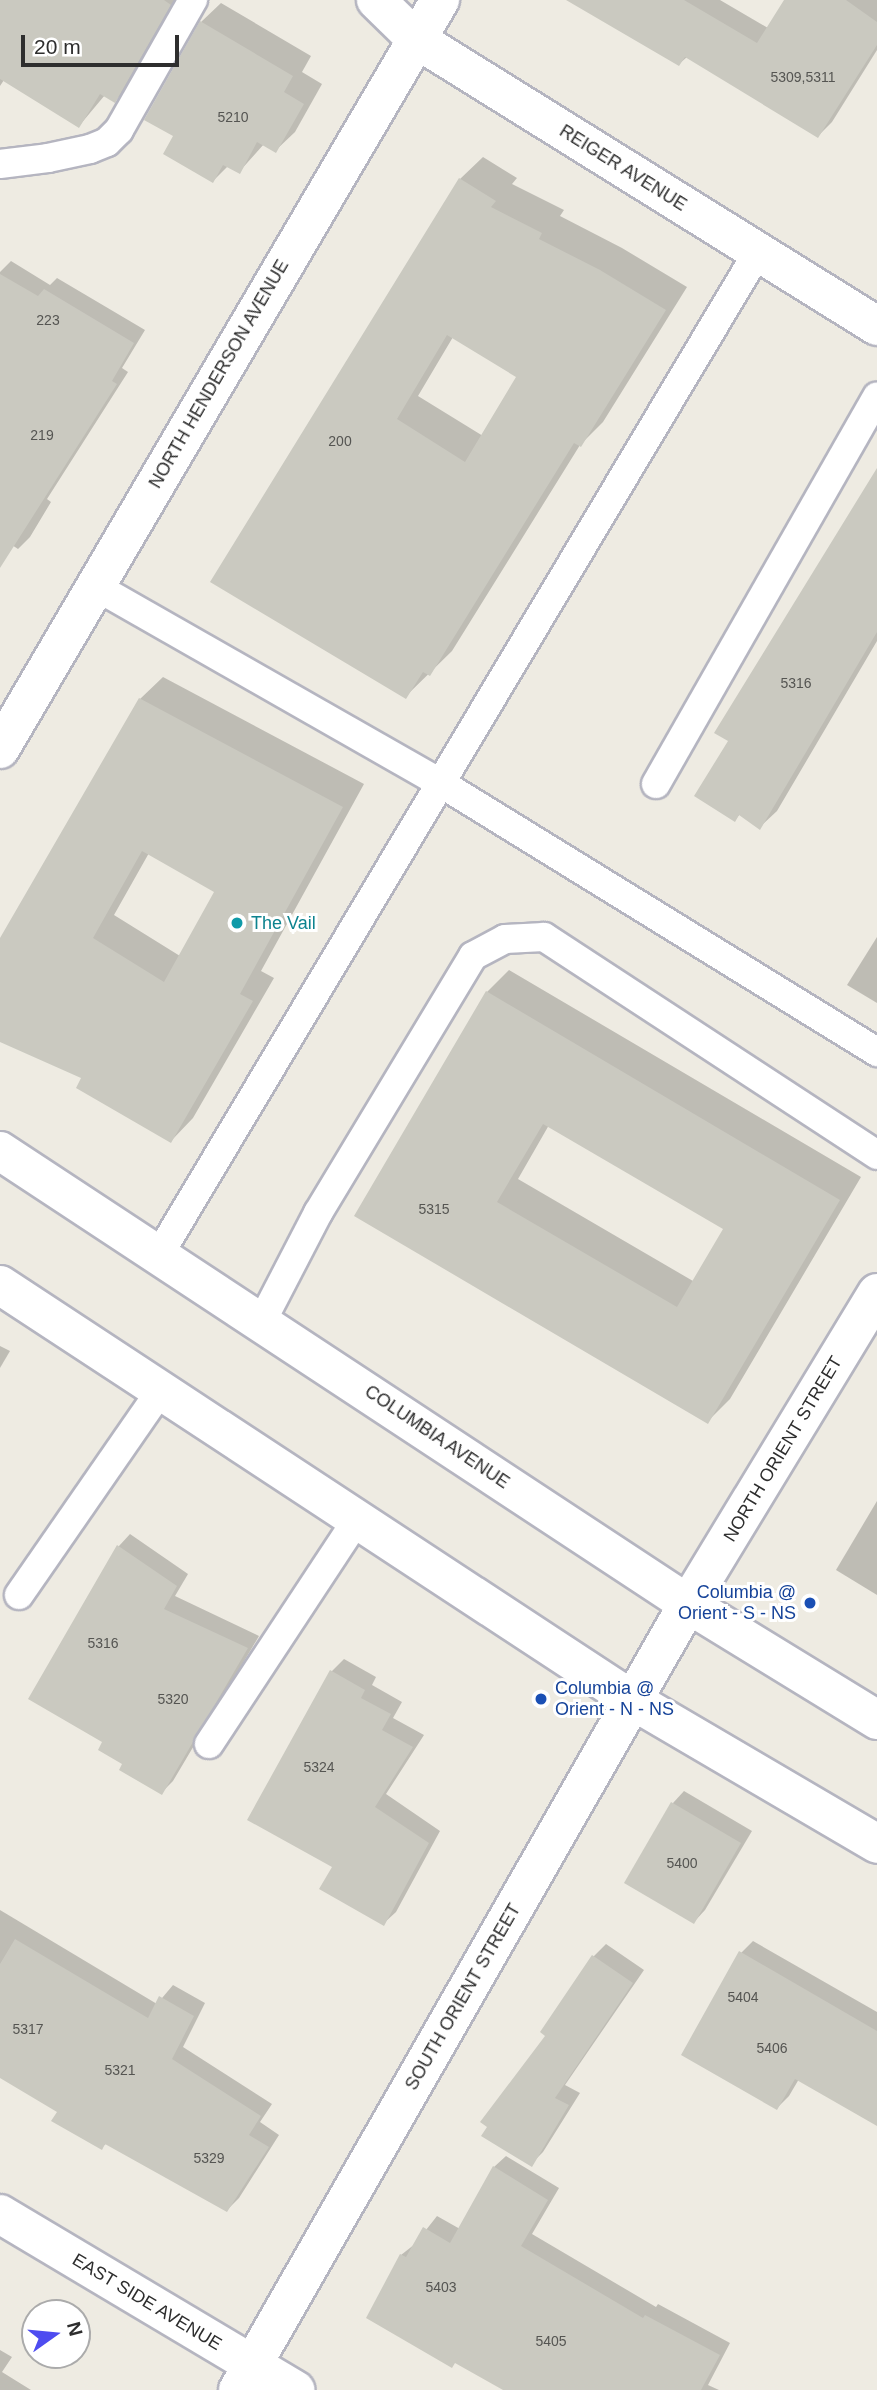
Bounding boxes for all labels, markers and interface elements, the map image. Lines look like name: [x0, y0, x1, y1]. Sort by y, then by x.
scale bar: [24, 21, 182, 65]
text: 20 m: [34, 35, 81, 58]
house number: 5309,5311: [770, 69, 836, 85]
house number: 5210: [217, 109, 249, 125]
street label: REIGER AVENUE: [555, 120, 691, 216]
street label: NORTH HENDERSON AVENUE: [144, 255, 294, 493]
house number: 223: [36, 312, 60, 328]
house number: 219: [30, 427, 54, 443]
house number: 200: [328, 433, 352, 449]
house number: 5316: [780, 675, 812, 691]
place label: The Vail: [251, 912, 316, 934]
marker: The Vail: [229, 915, 245, 931]
house number: 5315: [418, 1201, 450, 1217]
street label: NORTH ORIENT STREET: [719, 1352, 847, 1546]
street label: COLUMBIA AVENUE: [360, 1380, 514, 1494]
place label: Columbia @ Orient - S - NS: [678, 1582, 796, 1624]
marker: Columbia @ Orient - S - NS: [802, 1595, 818, 1611]
house number: 5316: [87, 1635, 119, 1651]
place label: Columbia @ Orient - N - NS: [555, 1678, 674, 1720]
house number: 5320: [157, 1691, 189, 1707]
marker: Columbia @ Orient - N - NS: [533, 1691, 549, 1707]
house number: 5324: [303, 1759, 335, 1775]
house number: 5400: [666, 1855, 698, 1871]
street label: SOUTH ORIENT STREET: [401, 1900, 525, 2094]
house number: 5404: [727, 1989, 759, 2005]
house number: 5317: [12, 2021, 44, 2037]
house number: 5406: [756, 2040, 788, 2056]
house number: 5321: [104, 2062, 136, 2078]
house number: 5329: [193, 2150, 225, 2166]
street label: EAST SIDE AVENUE: [68, 2249, 226, 2355]
house number: 5403: [425, 2279, 457, 2295]
north arrow: [21, 2299, 91, 2369]
house number: 5405: [535, 2333, 567, 2349]

